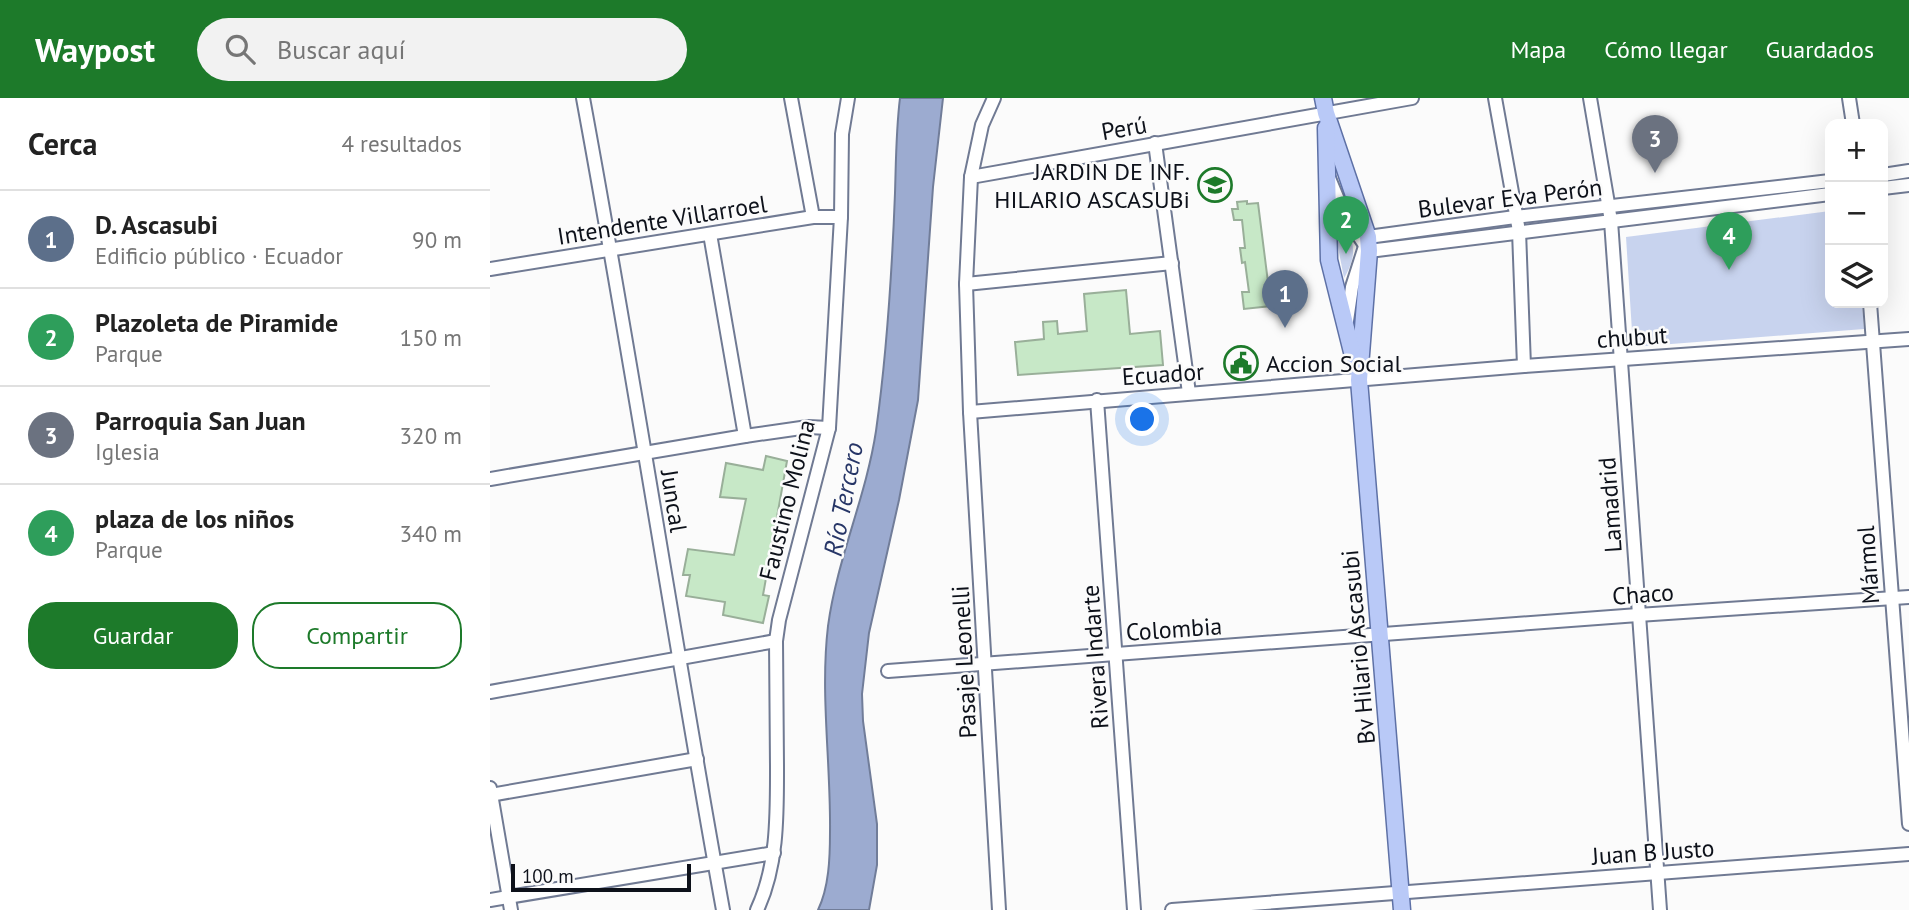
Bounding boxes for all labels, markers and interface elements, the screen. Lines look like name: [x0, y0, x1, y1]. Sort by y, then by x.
search box: [197, 18, 687, 81]
text: Waypost: [35, 28, 155, 71]
icon: search: [221, 30, 259, 68]
text: Buscar aquí: [277, 33, 405, 66]
text: Mapa: [1510, 34, 1566, 65]
text: Cómo llegar: [1604, 34, 1728, 65]
text: Guardados: [1766, 34, 1874, 65]
street label: Perú: [1099, 109, 1149, 147]
pin: 3: [1632, 115, 1678, 173]
map controls: [1825, 119, 1888, 308]
button: +: [1825, 119, 1888, 182]
text: Cerca: [28, 124, 97, 163]
text: 4 resultados: [341, 129, 462, 158]
place label: JARDIN DE INF. HILARIO ASCASUBi: [994, 156, 1190, 215]
school or university icon: JARDIN DE INF. HILARIO ASCASUBi: [1196, 166, 1234, 204]
street label: Bulevar Eva Perón: [1416, 171, 1604, 225]
button: −: [1825, 182, 1888, 245]
street label: Intendente Villarroel: [555, 188, 769, 252]
pin: 2: [1323, 196, 1369, 254]
text: D. Ascasubi: [95, 208, 218, 241]
pin: 4: [1706, 212, 1752, 270]
text: 1: [44, 225, 58, 254]
text: 90 m: [412, 225, 462, 254]
text: Edificio público · Ecuador: [95, 241, 343, 270]
button: layers: [1825, 245, 1888, 308]
pin: 1: [1262, 270, 1308, 328]
text: Plazoleta de Piramide: [95, 306, 338, 339]
street label: chubut: [1596, 319, 1668, 355]
text: 2: [44, 323, 58, 352]
text: 150 m: [400, 323, 462, 352]
text: Parque: [95, 339, 163, 368]
public building icon: Accion Social: [1222, 344, 1260, 382]
place label: Accion Social: [1266, 348, 1401, 379]
street label: Ecuador: [1121, 356, 1205, 392]
your location: [1125, 402, 1159, 436]
text: Parroquia San Juan: [95, 404, 306, 437]
street label: Faustino Molina: [752, 416, 822, 584]
text: 3: [44, 421, 58, 450]
text: 320 m: [400, 421, 462, 450]
text: Iglesia: [95, 437, 160, 466]
water label: Río Tercero: [816, 439, 870, 559]
street label: Lamadrid: [1591, 456, 1629, 554]
street label: Juncal: [654, 467, 694, 534]
text: plaza de los niños: [95, 502, 294, 535]
text: 4: [44, 519, 58, 548]
text: 340 m: [400, 519, 462, 548]
street label: Mármol: [1850, 525, 1886, 605]
text: Parque: [95, 535, 163, 564]
street label: Bv Hilario Ascasubi: [1334, 549, 1382, 745]
street label: Chaco: [1611, 576, 1675, 612]
street label: Rivera Indarte: [1074, 584, 1116, 730]
street label: Pasaje Leonelli: [945, 585, 983, 739]
button: Guardar: [28, 602, 238, 669]
button: Compartir: [252, 602, 462, 669]
street label: Colombia: [1125, 610, 1223, 648]
street label: Juan B Justo: [1590, 832, 1715, 872]
scale bar: [511, 861, 691, 893]
text: 100 m: [522, 864, 574, 888]

